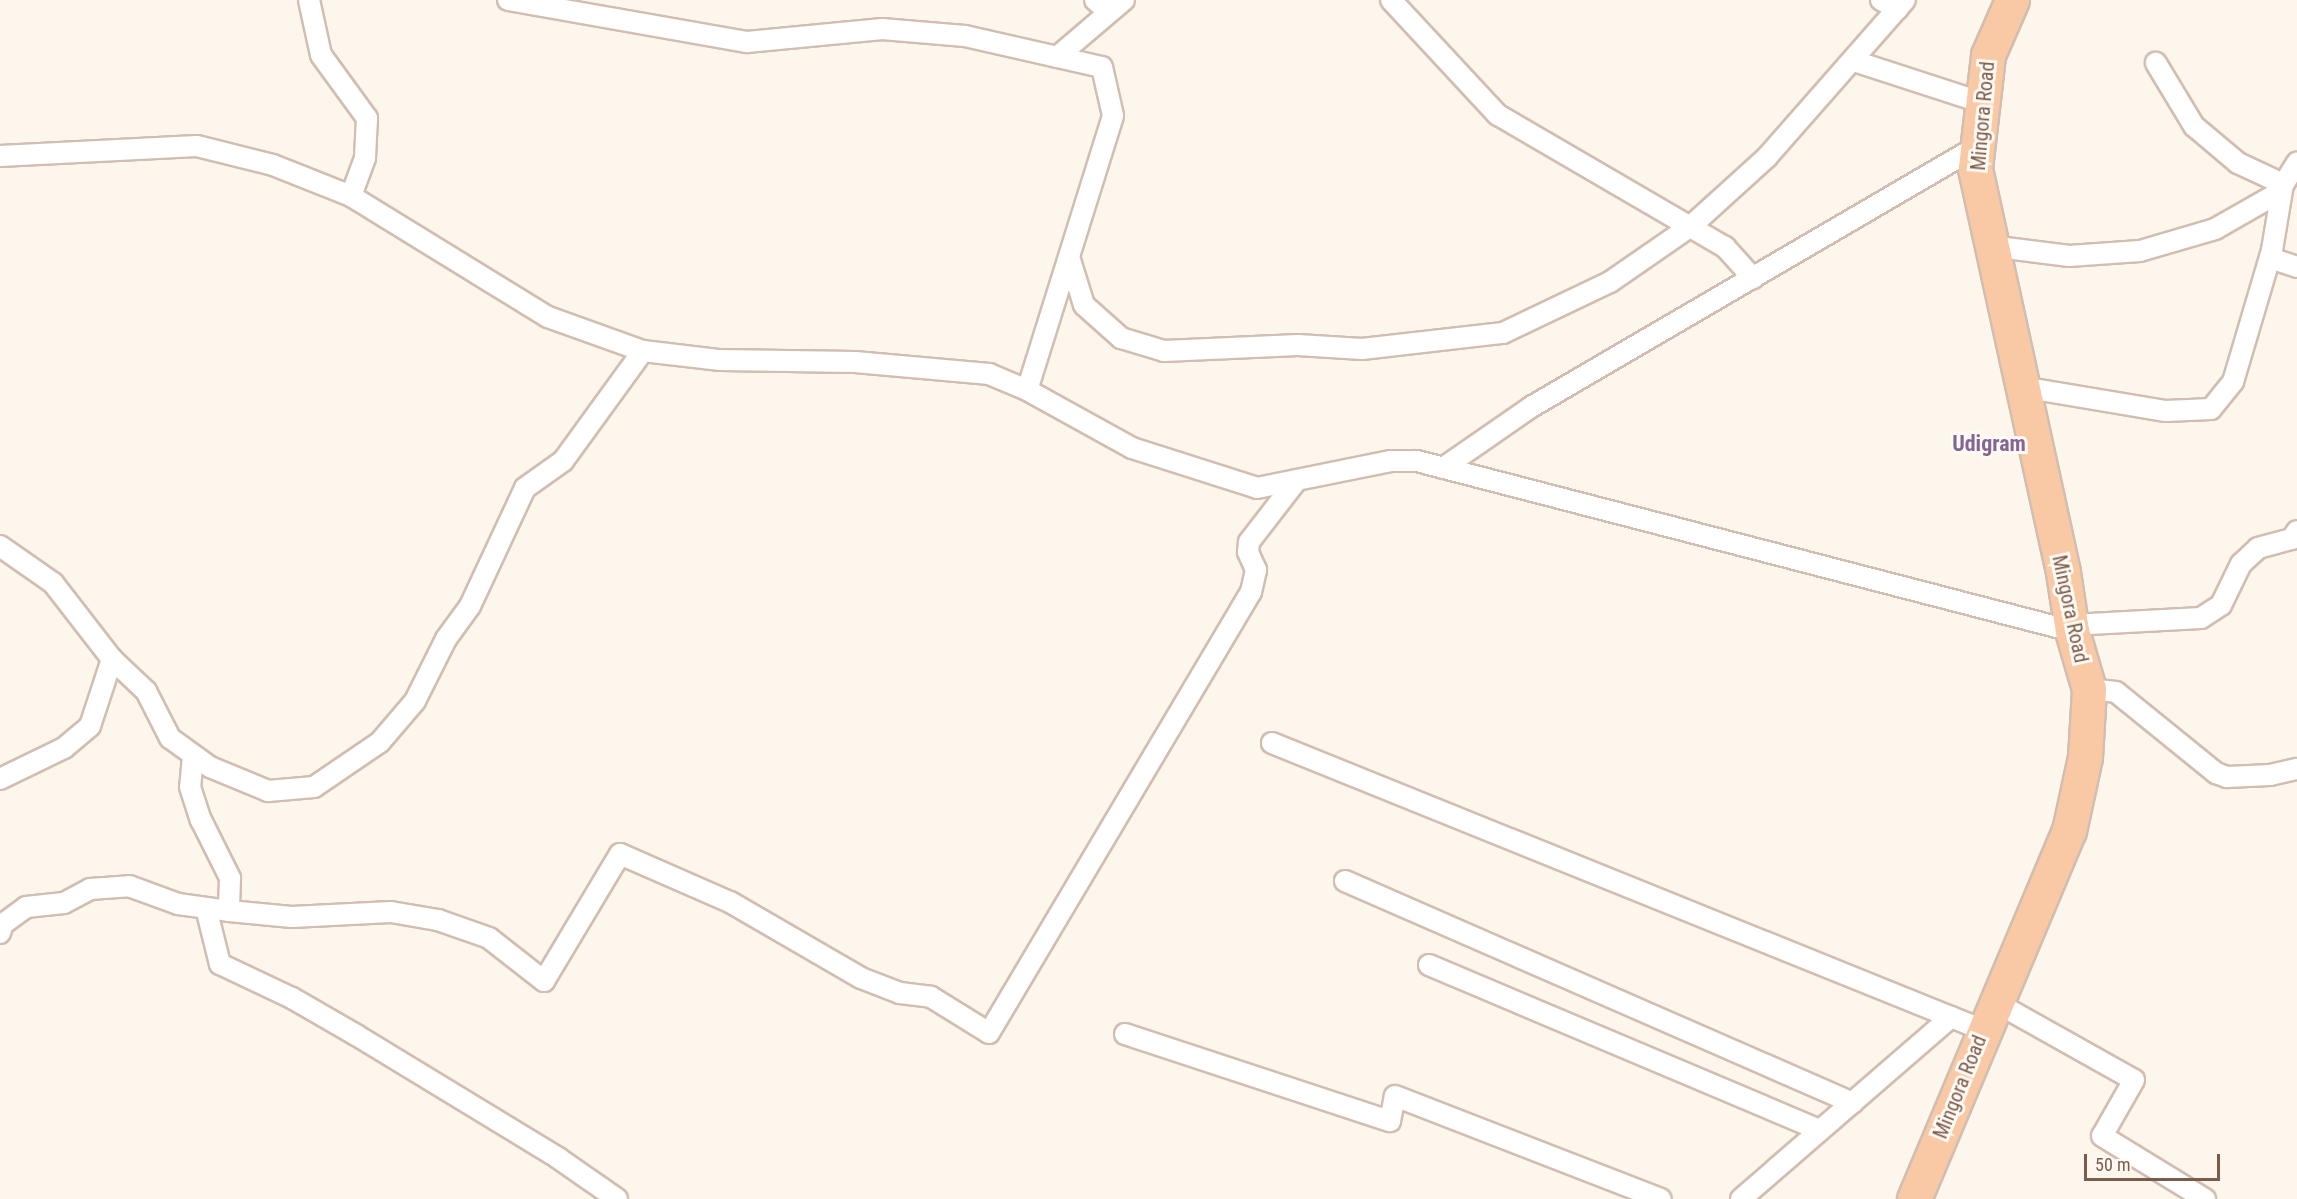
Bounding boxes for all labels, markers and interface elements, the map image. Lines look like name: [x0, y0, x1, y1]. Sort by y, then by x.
street label: Mingora Road: [1966, 61, 2000, 171]
district label: Udigram: [1952, 431, 2026, 457]
street label: Mingora Road: [2047, 553, 2093, 665]
street label: Mingora Road: [1928, 1032, 1992, 1142]
scale bar: [2087, 1142, 2224, 1180]
text: 50 m: [2095, 1154, 2130, 1175]

